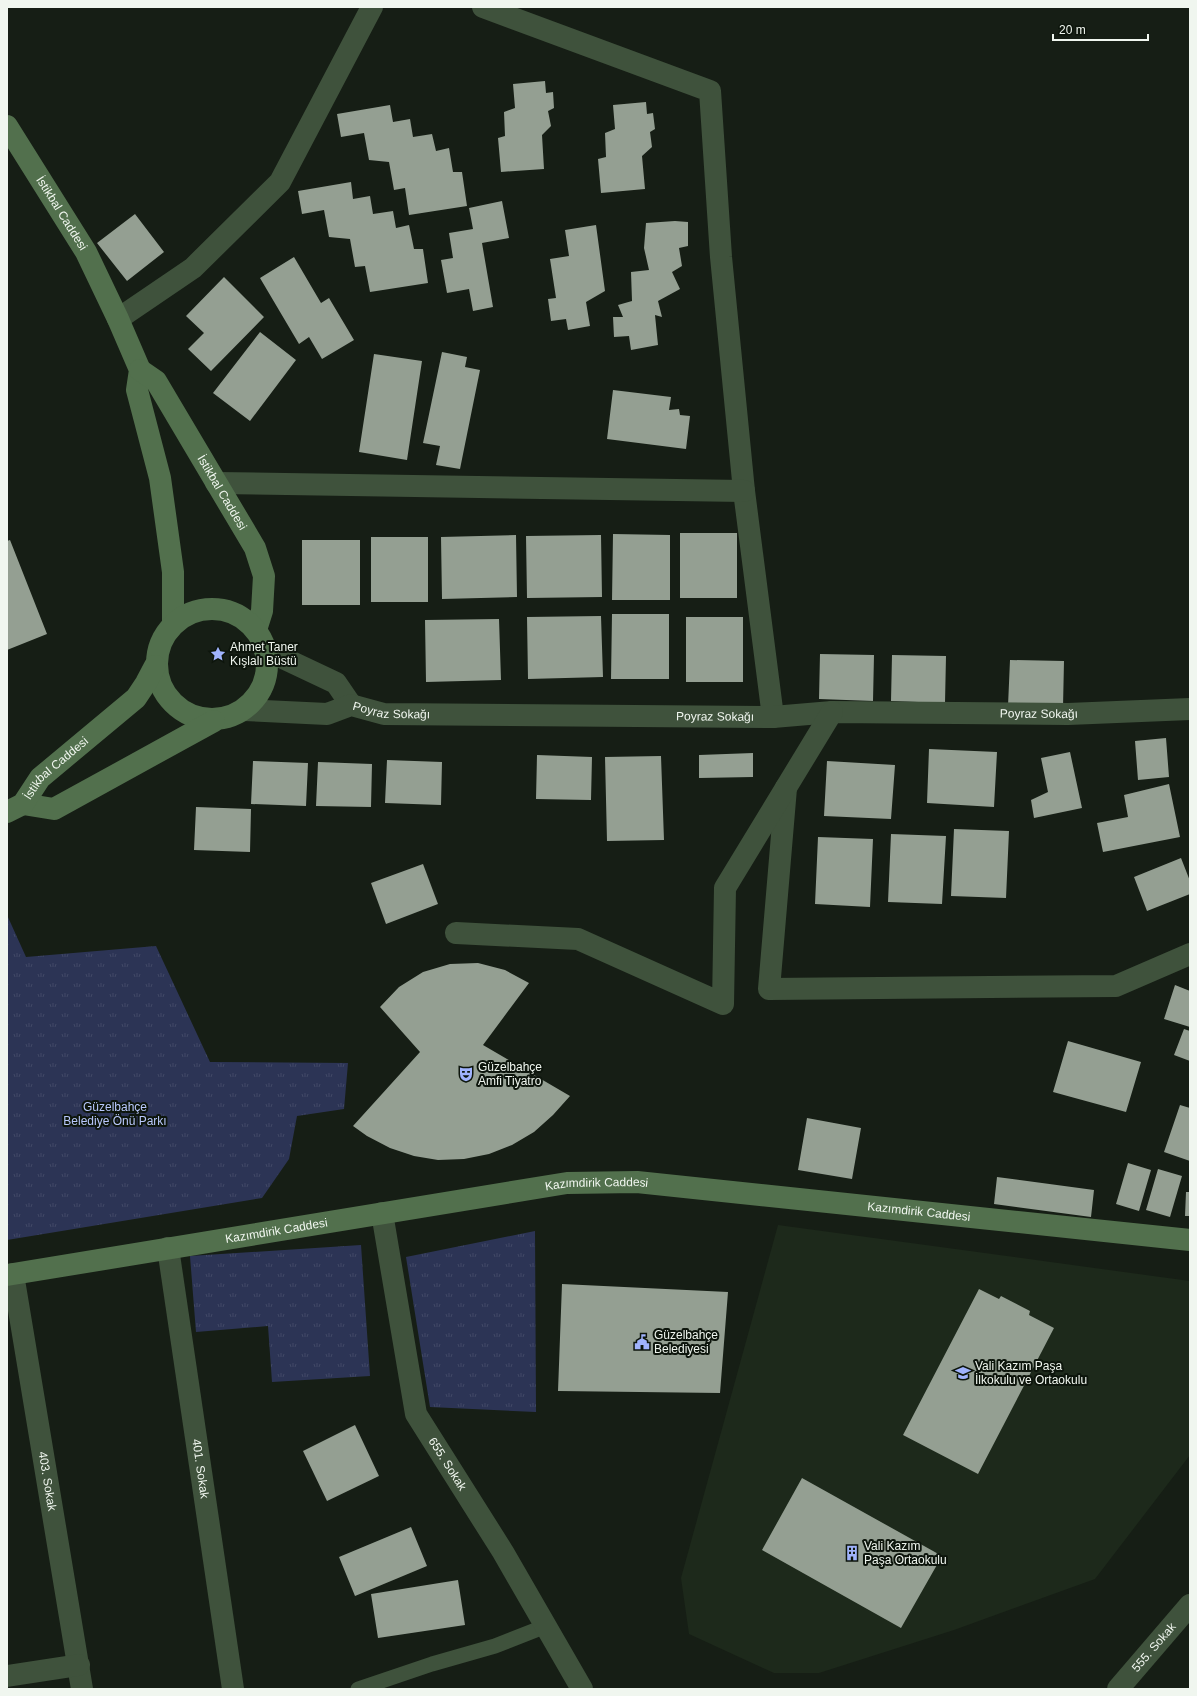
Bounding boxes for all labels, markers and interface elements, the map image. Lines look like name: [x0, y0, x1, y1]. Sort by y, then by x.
scale bar: [1053, 16, 1148, 42]
text: 20 m: [1059, 23, 1086, 37]
street label: İstikbal Caddesi: [33, 174, 90, 253]
street label: İstikbal Caddesi: [194, 452, 250, 533]
place label: Ahmet Taner Kışlalı Büstü: [230, 640, 298, 668]
place icon: Ahmet Taner Kışlalı Büstü: [209, 645, 227, 663]
street label: Poyraz Sokağı: [351, 699, 430, 721]
street label: Poyraz Sokağı: [1000, 706, 1078, 721]
street label: Poyraz Sokağı: [676, 709, 754, 724]
street label: İstikbal Caddesi: [21, 734, 91, 802]
place label: Güzelbahçe Amfi Tiyatro: [478, 1060, 542, 1088]
theatre icon: Güzelbahçe Amfi Tiyatro: [457, 1065, 475, 1083]
park label: Güzelbahçe Belediye Önü Parkı: [63, 1100, 167, 1128]
street label: Kazımdirik Caddesi: [544, 1175, 649, 1194]
street label: Kazımdirik Caddesi: [867, 1199, 971, 1224]
street label: Kazımdirik Caddesi: [224, 1215, 329, 1246]
place label: Güzelbahçe Belediyesi: [654, 1328, 718, 1356]
public building icon: Güzelbahçe Belediyesi: [633, 1333, 651, 1351]
place label: Vali Kazım Paşa İlkokulu ve Ortaokulu: [975, 1359, 1087, 1387]
school or university icon: Vali Kazım Paşa İlkokulu ve Ortaokulu: [954, 1364, 972, 1382]
street label: 655. Sokak: [426, 1435, 470, 1494]
street label: 401. Sokak: [189, 1438, 212, 1500]
street label: 403. Sokak: [36, 1450, 59, 1513]
place label: Vali Kazım Paşa Ortaokulu: [864, 1539, 947, 1567]
building icon: Vali Kazım Paşa Ortaokulu: [843, 1544, 861, 1562]
street label: 555. Sokak: [1129, 1619, 1179, 1675]

